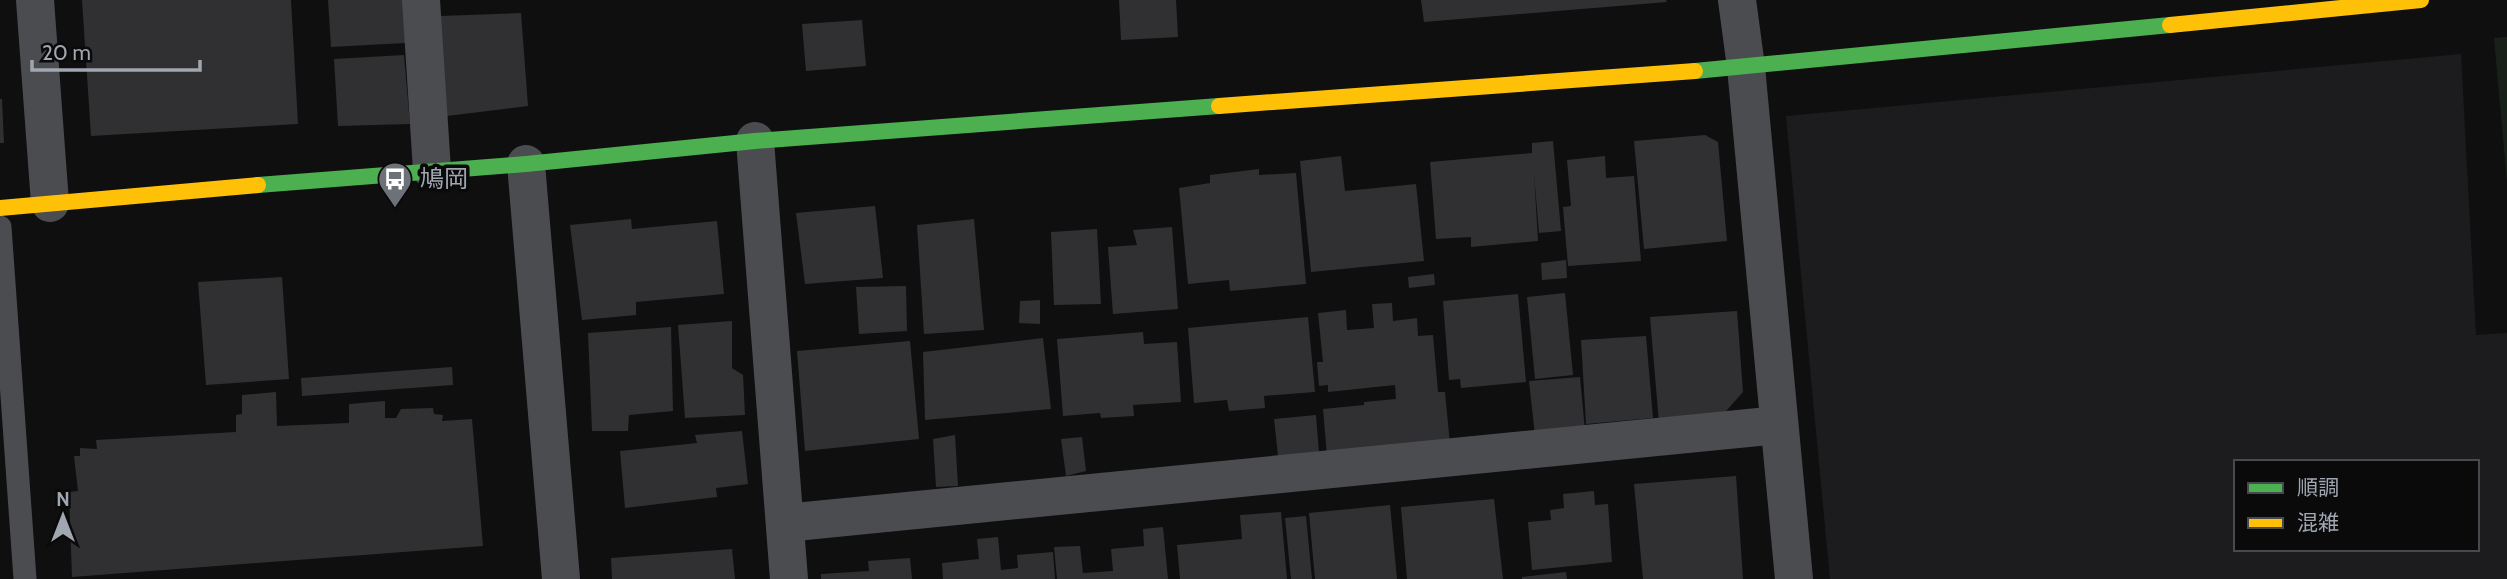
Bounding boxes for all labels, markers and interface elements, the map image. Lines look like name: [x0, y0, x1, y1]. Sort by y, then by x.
scale bar: [32, 28, 200, 72]
text: 20 m: [42, 40, 91, 65]
bus stop icon: 鳩岡: [376, 160, 414, 209]
place label: 鳩岡: [420, 164, 468, 193]
legend: [2234, 460, 2479, 551]
text: 順調: [2297, 475, 2339, 500]
north arrow: [28, 481, 98, 551]
text: N: [56, 488, 70, 511]
text: 混雑: [2297, 510, 2339, 535]

